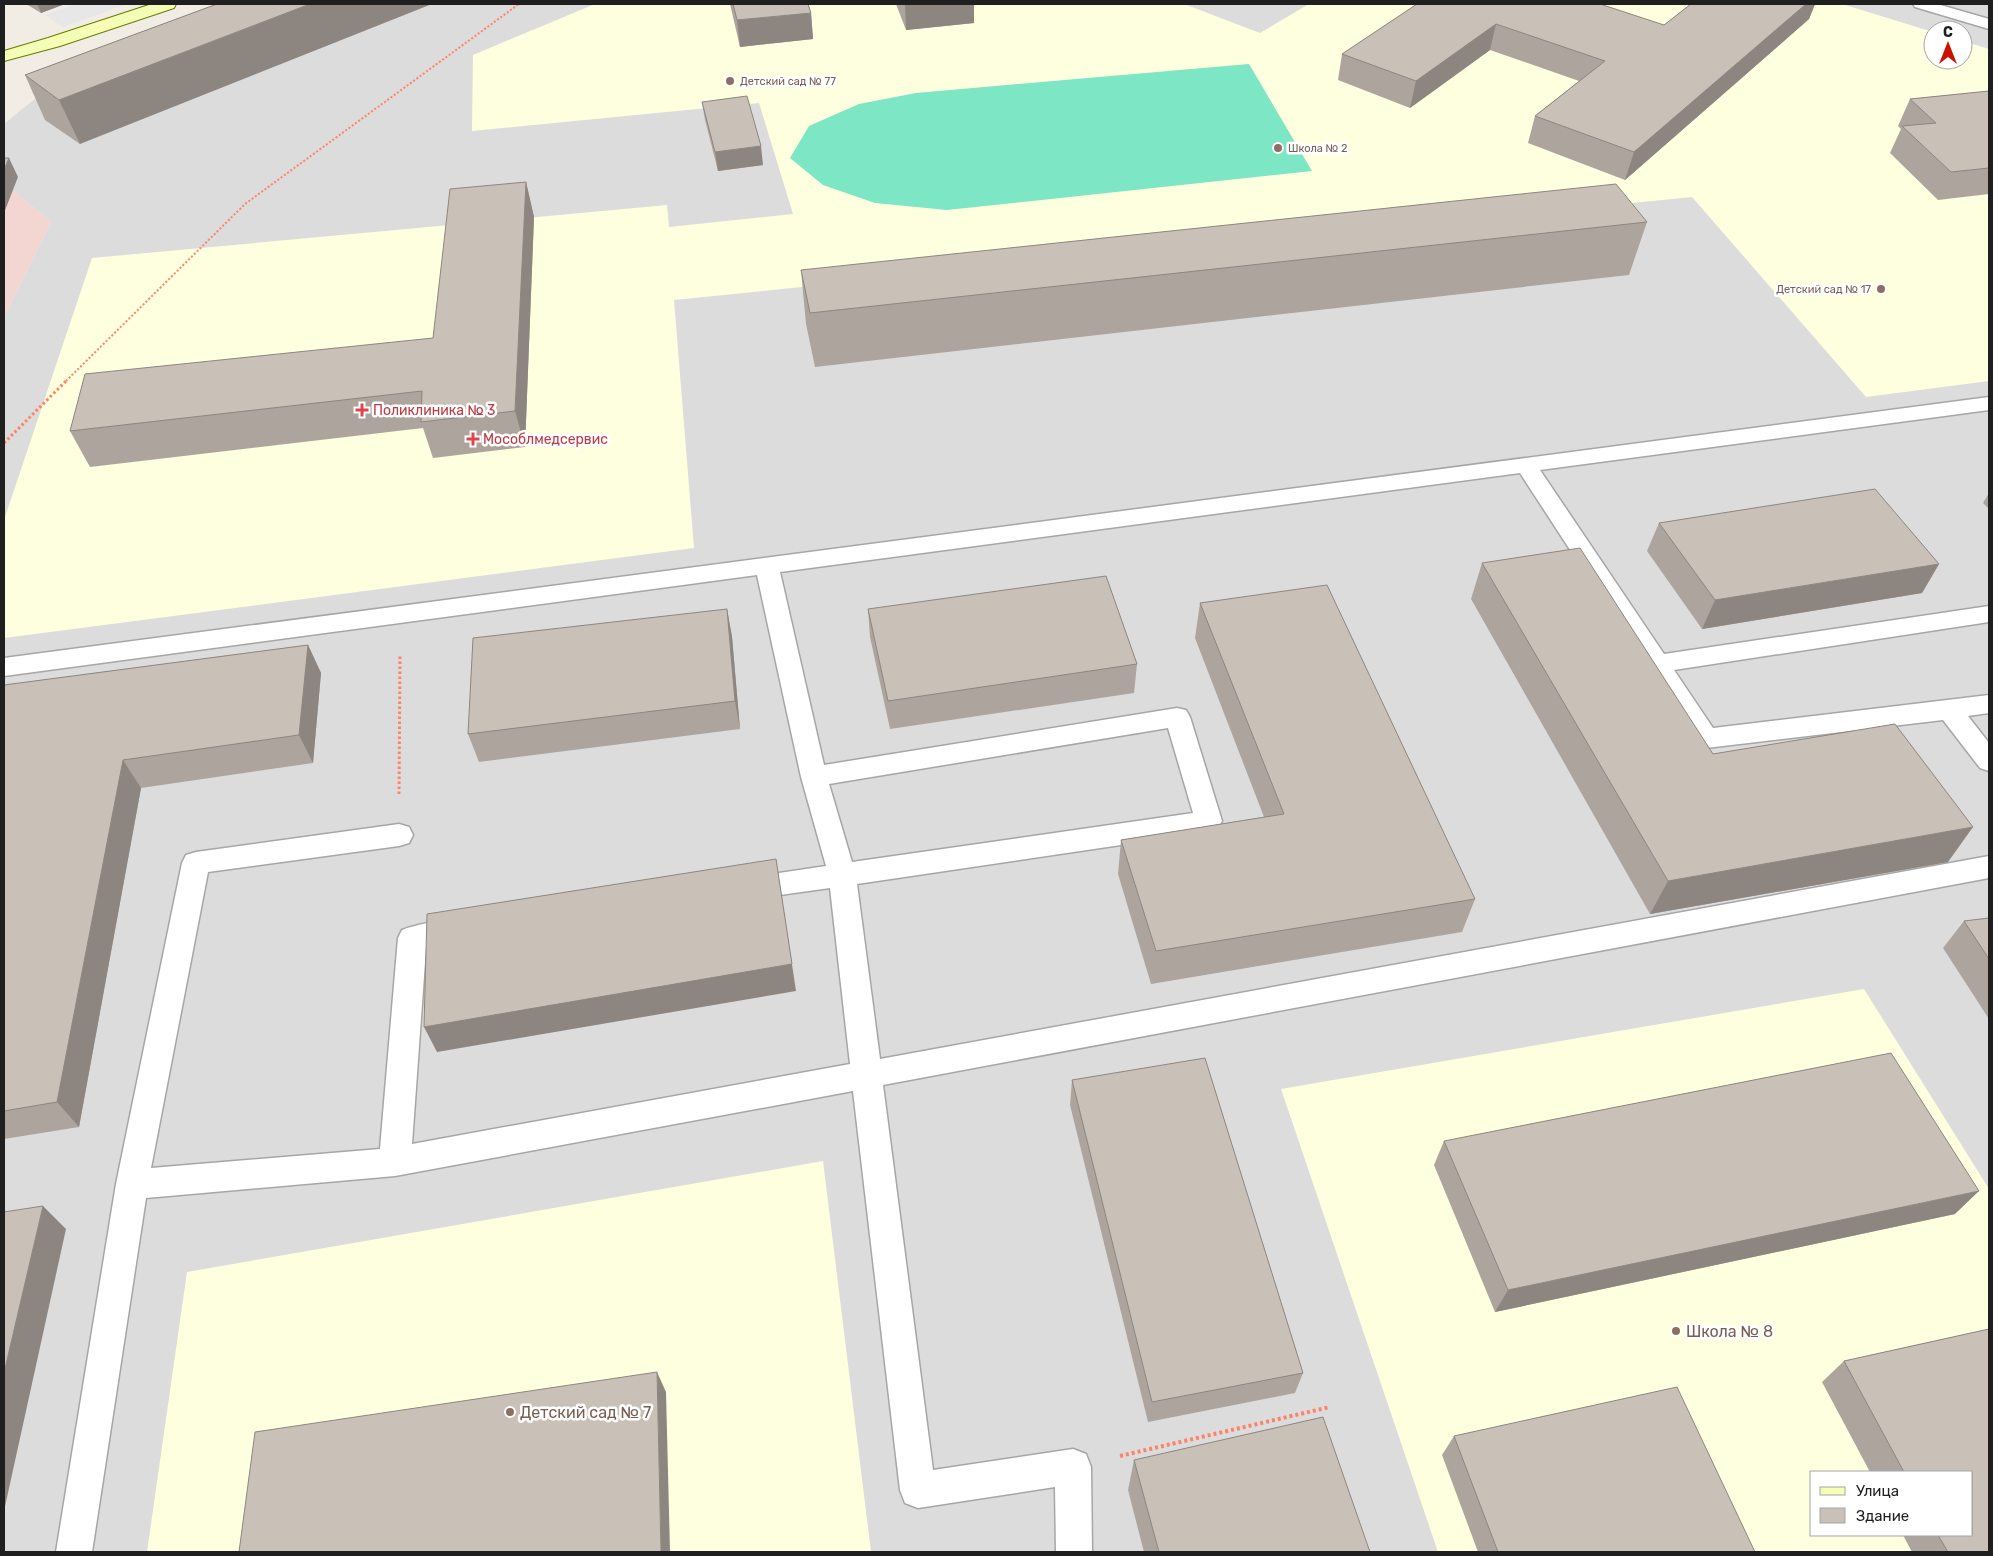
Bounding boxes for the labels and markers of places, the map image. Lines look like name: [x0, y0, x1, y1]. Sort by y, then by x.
marker: Детский сад № 77: [724, 75, 736, 87]
place label: Детский сад № 77: [740, 75, 836, 88]
marker: Школа № 2: [1272, 142, 1284, 154]
place label: Школа № 2: [1288, 142, 1347, 155]
place label: Детский сад № 17: [1776, 283, 1871, 296]
marker: Детский сад № 17: [1875, 283, 1887, 295]
place label: Поликлиника № 3: [373, 402, 495, 419]
marker: Поликлиника № 3: [355, 403, 369, 417]
place label: Мособлмедсервис: [483, 431, 608, 448]
marker: Мособлмедсервис: [467, 433, 479, 445]
place label: Школа № 8: [1686, 1322, 1773, 1341]
marker: Школа № 8: [1670, 1325, 1682, 1337]
place label: Детский сад № 7: [520, 1403, 651, 1422]
marker: Детский сад № 7: [504, 1406, 516, 1418]

